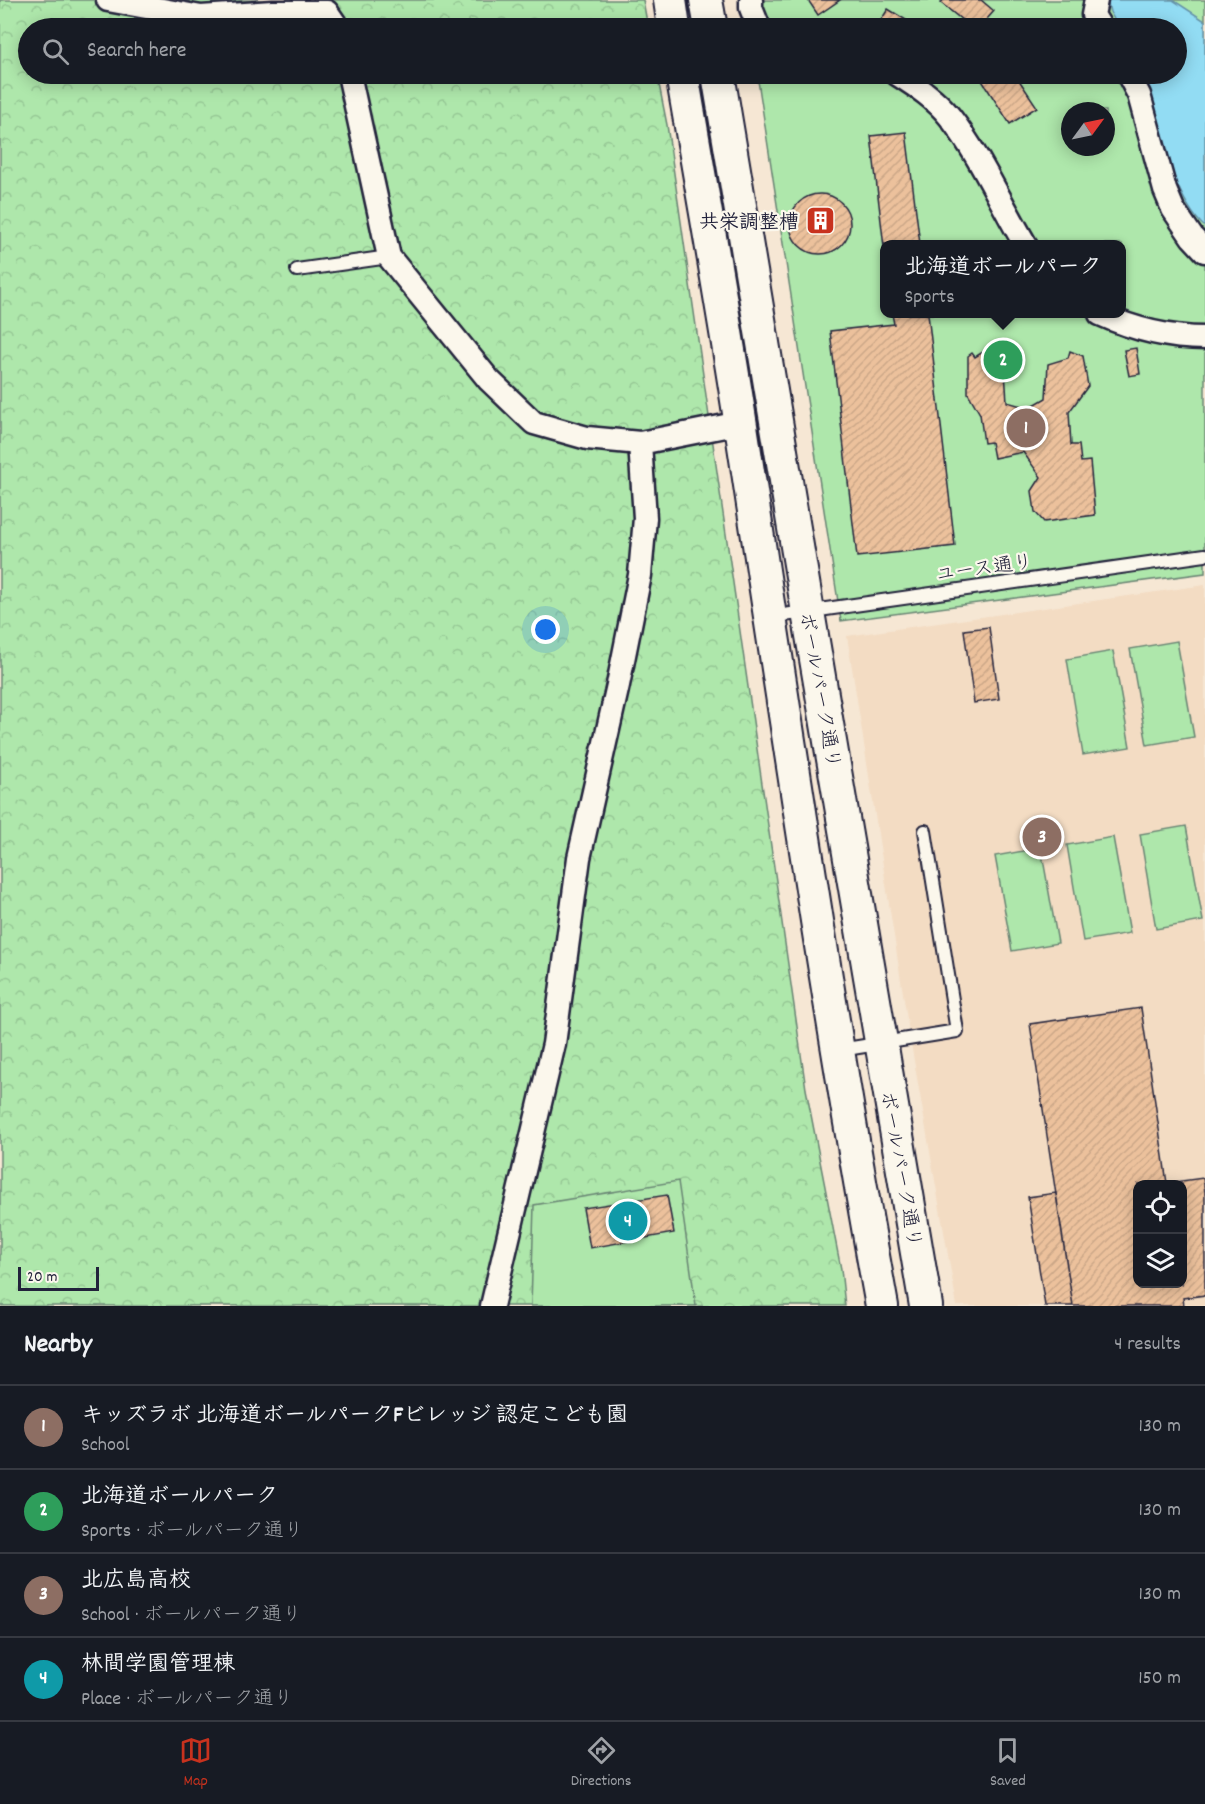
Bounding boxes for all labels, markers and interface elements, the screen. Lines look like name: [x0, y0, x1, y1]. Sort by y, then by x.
search box: [18, 18, 1187, 84]
icon: search: [39, 35, 72, 68]
text: Search here: [87, 36, 186, 67]
north arrow: [1061, 102, 1115, 156]
building icon: 共栄調整槽: [804, 205, 836, 237]
place label: 共栄調整槽: [699, 210, 799, 238]
popup: [880, 240, 1126, 318]
text: 北海道ボールパーク: [904, 253, 1102, 284]
text: Sports: [904, 284, 955, 312]
pin: 2: [984, 338, 1022, 382]
pin: 1: [1006, 406, 1046, 450]
street label: ユース通り: [934, 549, 1035, 591]
street label: ボールパーク通り: [790, 610, 846, 771]
your location: [531, 615, 560, 644]
pin: 3: [1022, 814, 1062, 860]
street label: ボールパーク通り: [871, 1089, 927, 1250]
map controls: [1133, 1180, 1187, 1288]
button: locate: [1133, 1180, 1187, 1234]
pin: 4: [608, 1198, 648, 1244]
button: layers: [1133, 1234, 1187, 1288]
scale bar: [18, 1264, 99, 1292]
text: 20 m: [27, 1266, 57, 1289]
text: Nearby: [24, 1327, 92, 1364]
text: 4 results: [1114, 1331, 1181, 1359]
text: キッズラボ 北海道ボールパークFビレッジ 認定こども園: [81, 1401, 628, 1432]
text: 1: [41, 1413, 46, 1441]
text: 130 m: [1139, 1413, 1181, 1441]
text: School: [81, 1432, 130, 1460]
text: 北海道ボールパーク: [81, 1482, 278, 1513]
text: 2: [39, 1497, 48, 1525]
text: 130 m: [1139, 1497, 1181, 1525]
text: Sports · ボールパーク通り: [81, 1518, 304, 1546]
text: 北広島高校: [81, 1566, 191, 1597]
text: 3: [39, 1581, 48, 1609]
text: 130 m: [1139, 1581, 1181, 1609]
text: School · ボールパーク通り: [81, 1602, 302, 1630]
text: 林間学園管理棟: [81, 1650, 235, 1681]
text: 4: [39, 1665, 48, 1693]
text: 150 m: [1138, 1665, 1181, 1693]
text: Place · ボールパーク通り: [81, 1686, 294, 1714]
tab: Map: [179, 1734, 212, 1793]
tab: Directions: [571, 1734, 631, 1793]
tab: Saved: [990, 1734, 1026, 1793]

